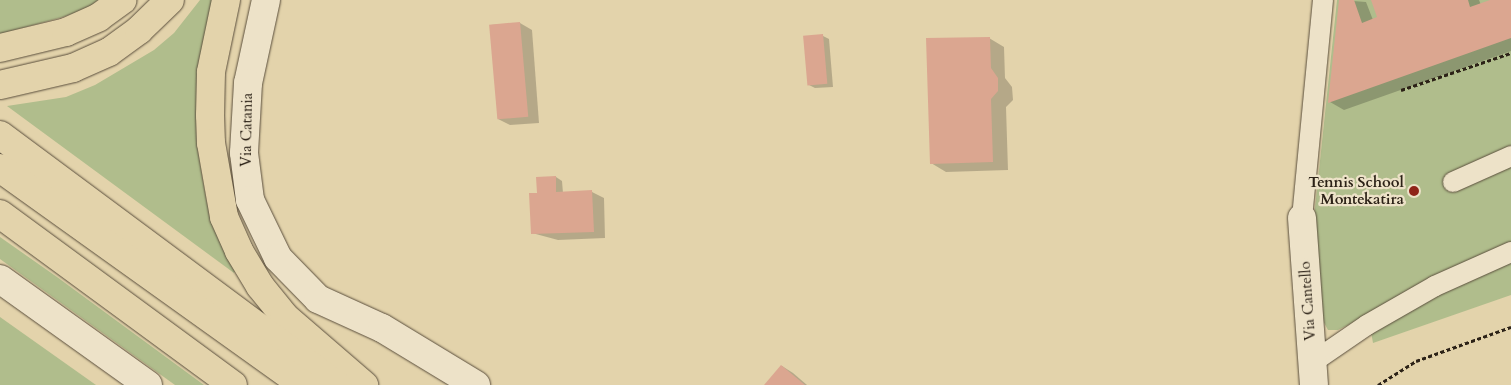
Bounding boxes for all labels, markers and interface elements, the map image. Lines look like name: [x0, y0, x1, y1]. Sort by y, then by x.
street label: Via Catania: [237, 93, 257, 167]
place label: Tennis School Montekatira: [1308, 173, 1404, 208]
marker: Tennis School Montekatira: [1408, 185, 1420, 197]
street label: Via Cantello: [1296, 261, 1320, 341]

